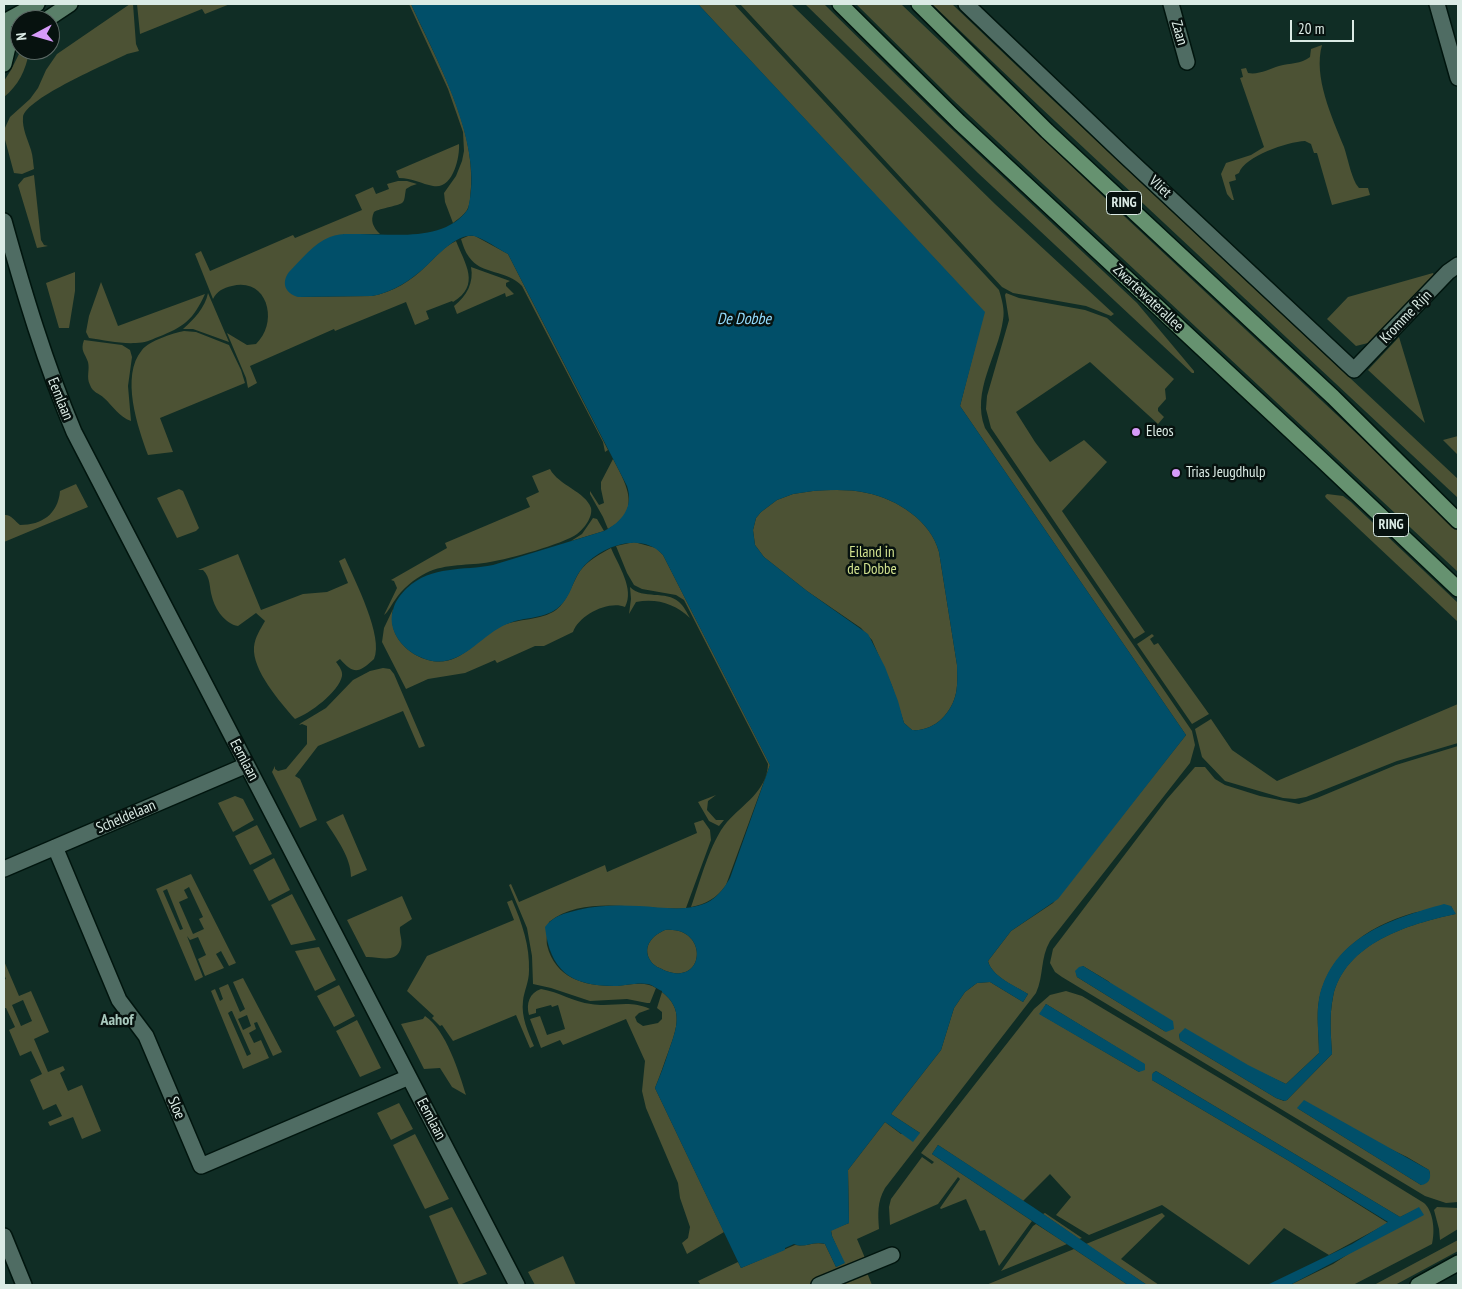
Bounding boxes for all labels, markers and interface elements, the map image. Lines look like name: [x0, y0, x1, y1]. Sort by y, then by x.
north arrow: [10, 10, 60, 60]
scale bar: [1292, 10, 1356, 42]
street label: Zaan: [1167, 19, 1191, 47]
text: 20 m: [1298, 19, 1324, 38]
text: N: [12, 32, 30, 41]
street label: Vliet: [1145, 172, 1175, 202]
road number: RING: [1106, 192, 1142, 214]
street label: Zwartewaterallee: [1109, 261, 1187, 335]
street label: Kromme Rijn: [1376, 287, 1436, 347]
water label: De Dobbe: [717, 309, 771, 329]
street label: Eemlaan: [43, 375, 77, 423]
place label: Eleos: [1146, 423, 1174, 441]
marker: Eleos: [1130, 426, 1142, 438]
place label: Trias Jeugdhulp: [1186, 464, 1265, 482]
marker: Trias Jeugdhulp: [1170, 467, 1182, 479]
road number: RING: [1374, 514, 1408, 536]
park label: Eiland in de Dobbe: [847, 544, 897, 579]
street label: Eemlaan: [226, 736, 262, 784]
street label: Scheldelaan: [94, 796, 158, 838]
district label: Aahof: [100, 1010, 134, 1030]
street label: Sloe: [163, 1094, 189, 1122]
street label: Eemlaan: [413, 1095, 449, 1143]

